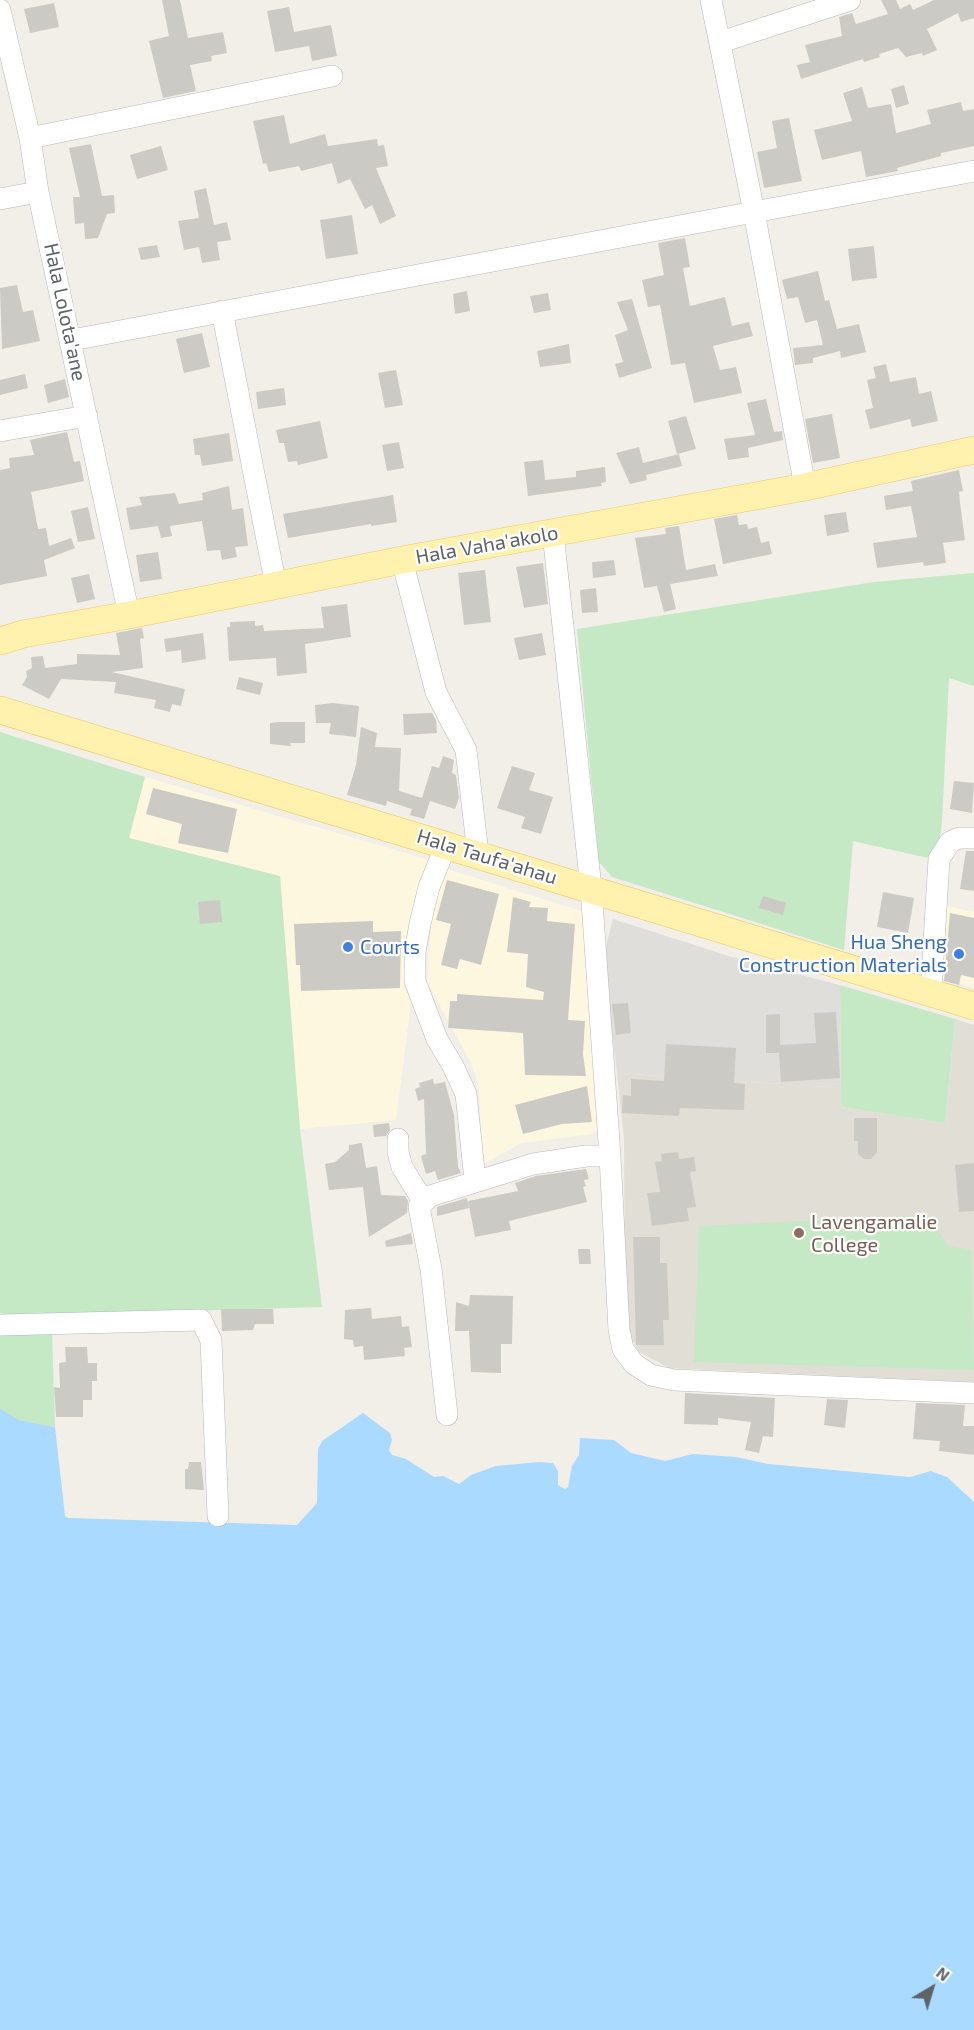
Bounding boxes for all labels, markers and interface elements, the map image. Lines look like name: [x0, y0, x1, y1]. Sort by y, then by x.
street label: Hala Lolota'ane: [39, 241, 91, 383]
street label: Hala Vaha'akolo: [414, 521, 560, 569]
street label: Hala Taufa'ahau: [414, 824, 560, 890]
place label: Hua Sheng Construction Materials: [739, 930, 947, 977]
place label: Courts: [360, 935, 420, 959]
marker: Courts: [341, 940, 355, 954]
marker: Hua Sheng Construction Materials: [952, 947, 966, 961]
place label: Lavengamalie College: [811, 1210, 937, 1257]
marker: Lavengamalie College: [792, 1226, 806, 1240]
north arrow: [902, 1958, 962, 2018]
text: N: [933, 1962, 954, 1984]

